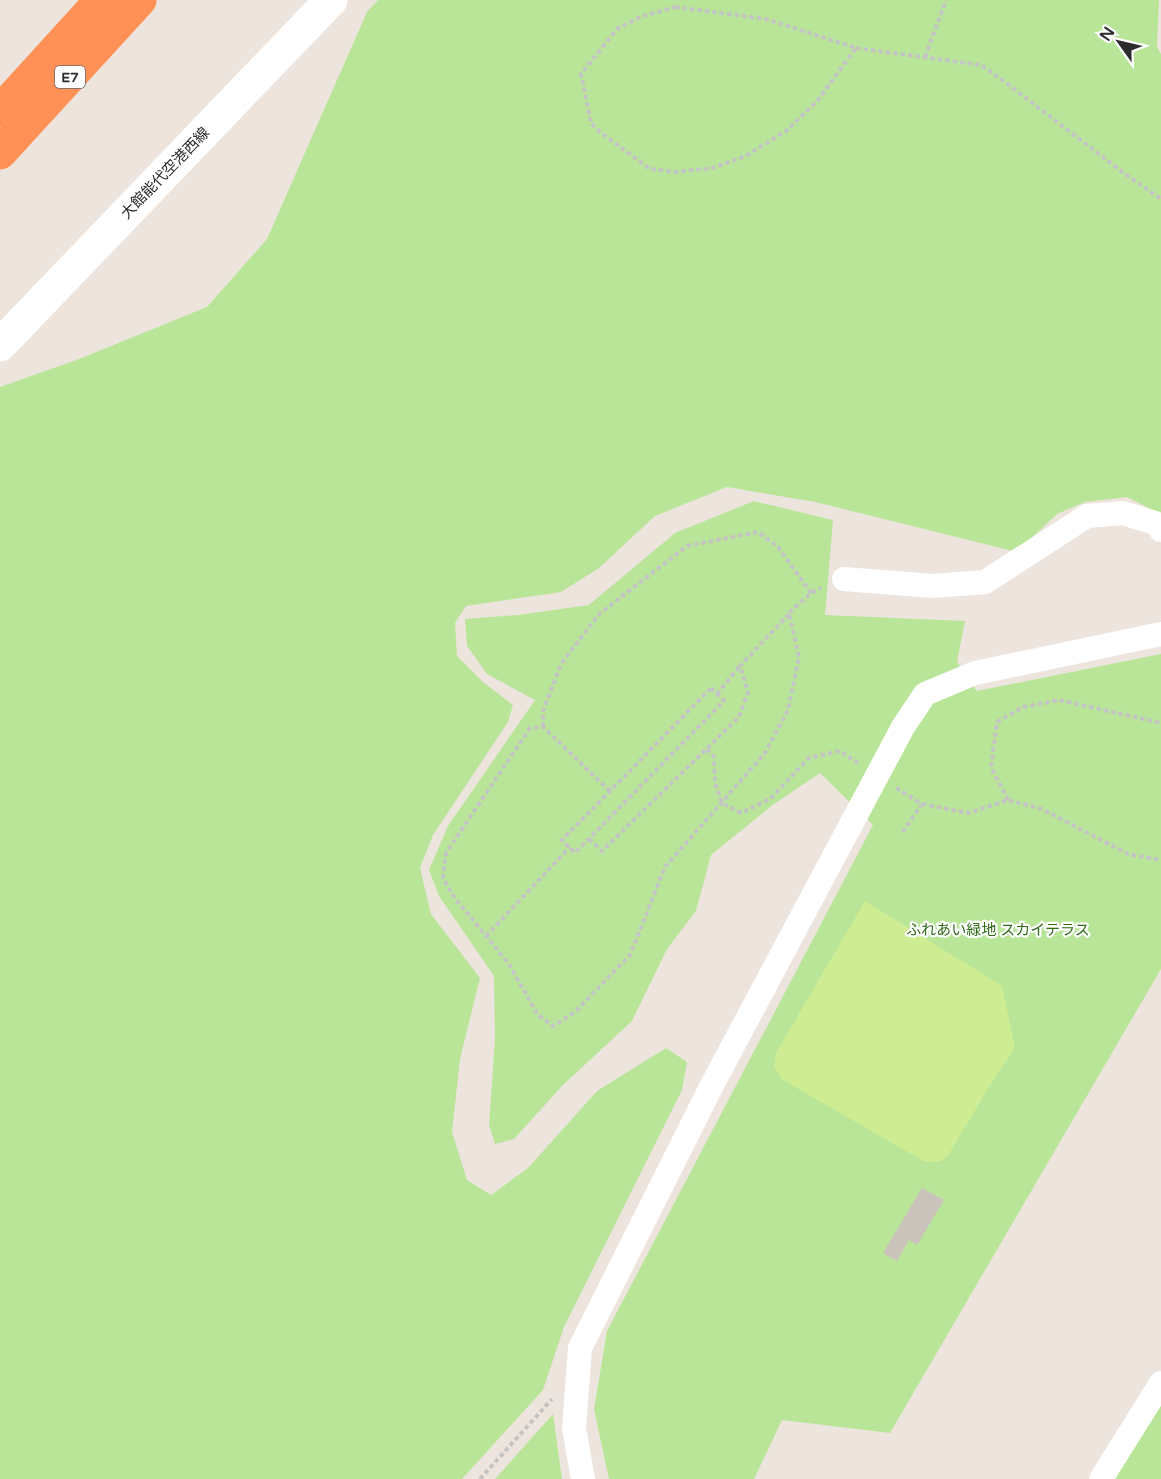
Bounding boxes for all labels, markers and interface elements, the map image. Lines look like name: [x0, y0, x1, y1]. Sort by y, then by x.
north arrow: [1089, 12, 1149, 72]
text: N: [1096, 23, 1119, 45]
road number: E7: [55, 66, 85, 88]
street label: 大館能代空港西線: [117, 124, 213, 222]
park label: ふれあい緑地 スカイテラス: [906, 921, 1090, 939]

